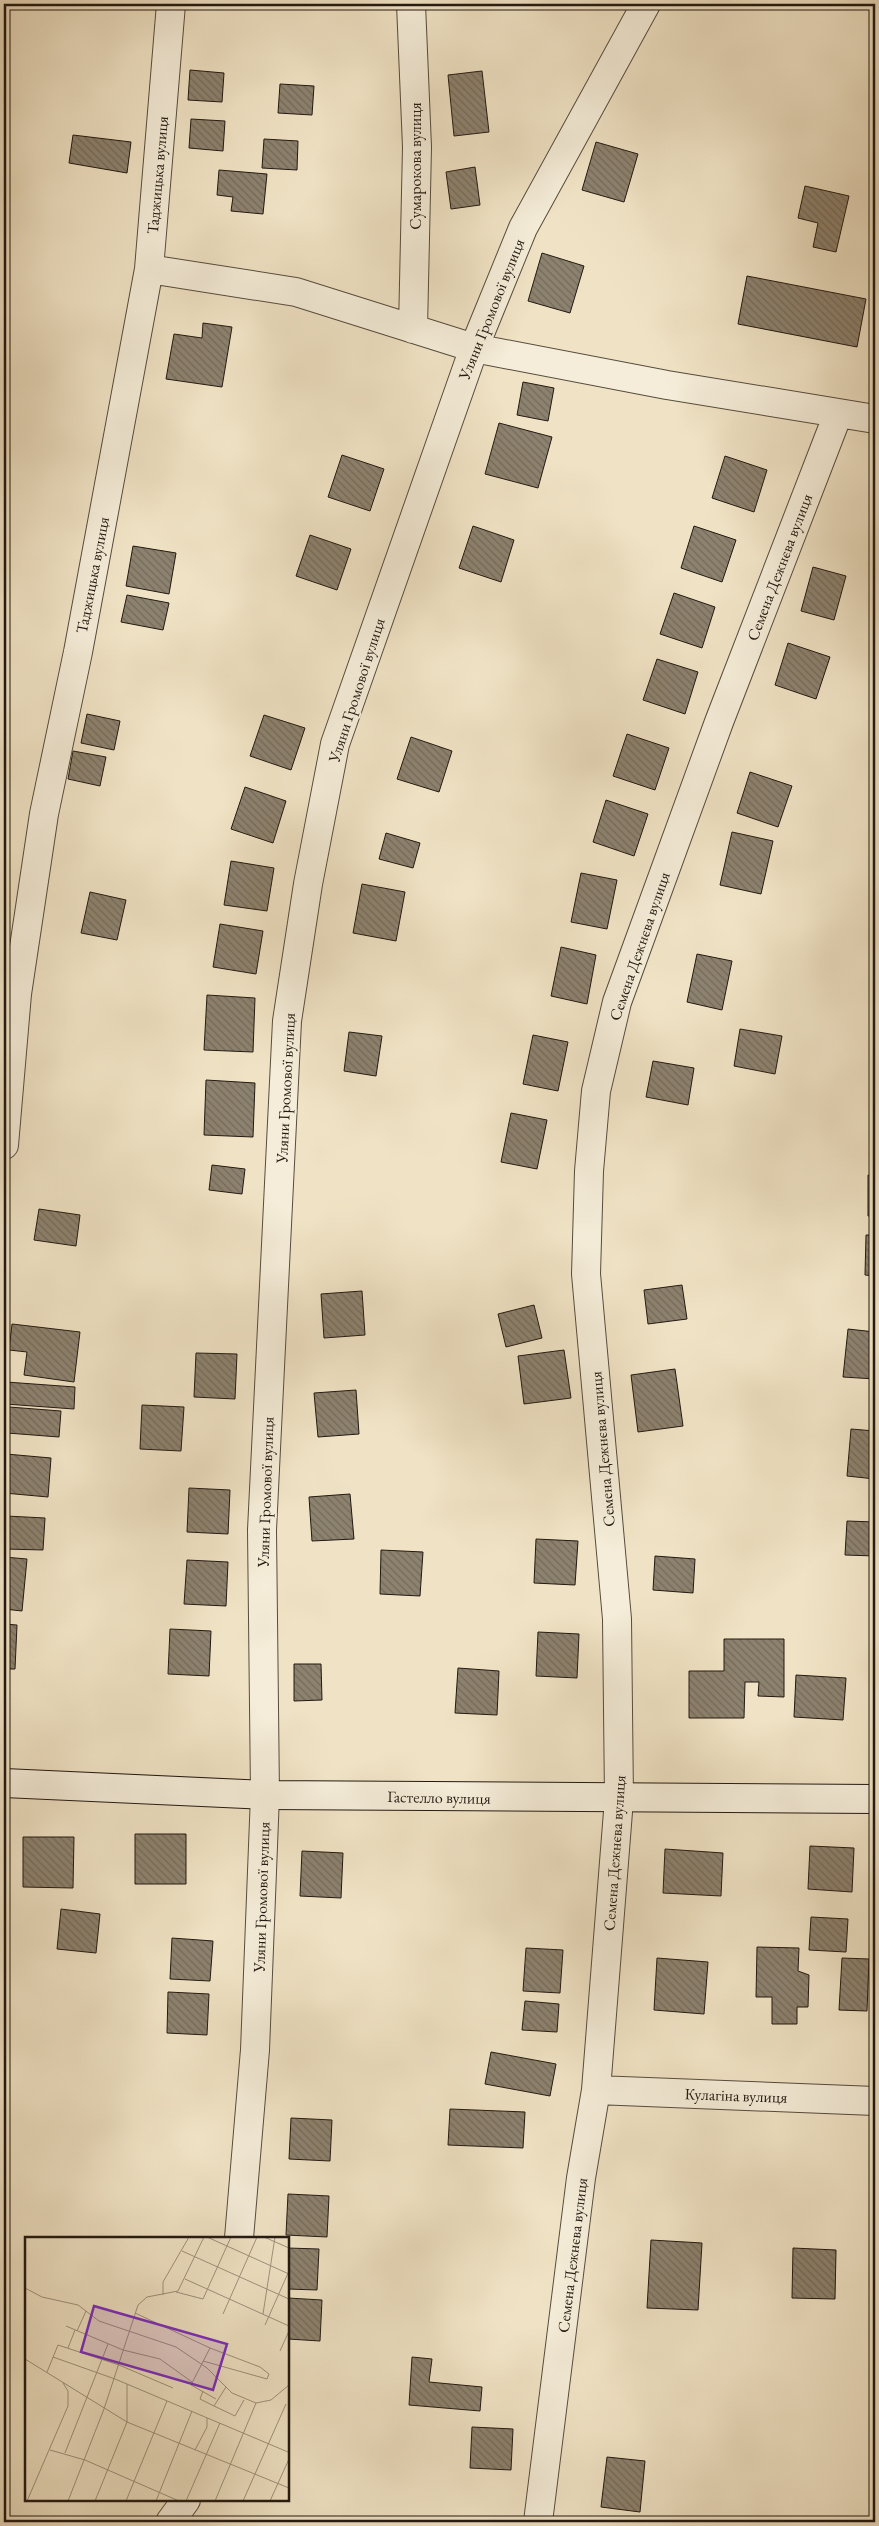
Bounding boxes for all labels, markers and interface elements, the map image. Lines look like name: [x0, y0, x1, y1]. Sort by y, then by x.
street label: Сумарокова вулиця: [405, 102, 426, 230]
street label: Таджицька вулиця: [142, 115, 173, 235]
street label: Уляни Громової вулиця: [453, 235, 529, 384]
street label: Семена Дежнєва вулиця: [742, 491, 817, 644]
street label: Таджицька вулиця: [71, 515, 114, 635]
street label: Уляни Громової вулиця: [323, 615, 390, 766]
street label: Семена Дежнєва вулиця: [604, 869, 675, 1023]
street label: Уляни Громової вулиця: [271, 1012, 300, 1165]
street label: Семена Дежнєва вулиця: [585, 1370, 620, 1528]
street label: Уляни Громової вулиця: [252, 1416, 279, 1569]
street label: Семена Дежнєва вулиця: [599, 1775, 630, 1932]
street label: Гастелло вулиця: [387, 1786, 491, 1809]
street label: Уляни Громової вулиця: [248, 1821, 275, 1974]
street label: Кулагіна вулиця: [684, 2083, 788, 2108]
street label: Семена Дежнєва вулиця: [553, 2176, 592, 2334]
inset map: [25, 2237, 289, 2501]

